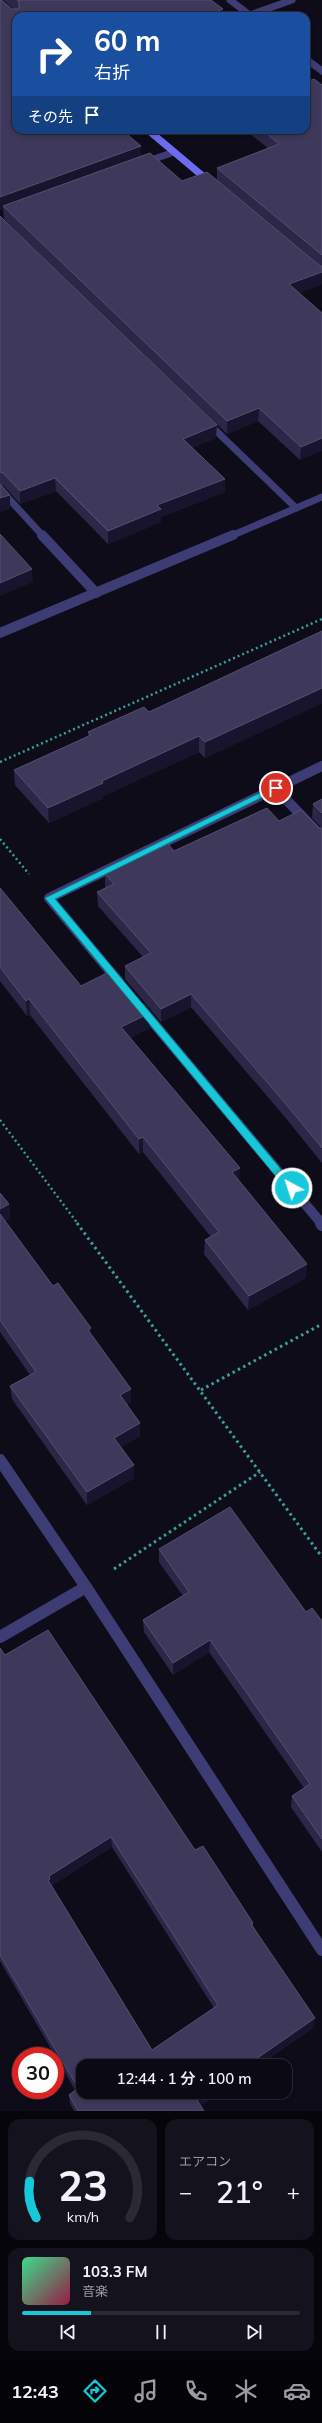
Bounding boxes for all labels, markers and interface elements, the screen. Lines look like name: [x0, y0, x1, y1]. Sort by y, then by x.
text: 60 m: [94, 23, 160, 58]
icon: right: [28, 28, 80, 80]
text: 右折: [94, 61, 130, 84]
icon: arrive: [81, 104, 103, 126]
text: その先: [28, 107, 73, 126]
pin: [259, 771, 293, 805]
icon: arrive: [265, 777, 287, 799]
position arrow: [271, 1167, 313, 1209]
speed limit sign: 30: [12, 2047, 64, 2099]
text: 12:44 · 1 分 · 100 m: [116, 2069, 252, 2088]
text: エアコン: [179, 2153, 231, 2169]
text: 23: [58, 2158, 107, 2210]
text: 21°: [216, 2173, 263, 2211]
text: −: [179, 2178, 192, 2206]
text: +: [287, 2178, 300, 2206]
text: km/h: [66, 2207, 99, 2225]
text: 103.3 FM: [82, 2262, 147, 2281]
text: 音楽: [82, 2283, 108, 2299]
icon: previous: [57, 2321, 79, 2343]
icon: pause: [150, 2321, 172, 2343]
icon: next: [243, 2321, 265, 2343]
icon: directions: [81, 2377, 109, 2405]
icon: music: [132, 2377, 160, 2405]
icon: phone: [182, 2377, 210, 2405]
icon: climate: [232, 2377, 260, 2405]
icon: car: [283, 2377, 311, 2405]
text: 12:43: [11, 2380, 59, 2403]

